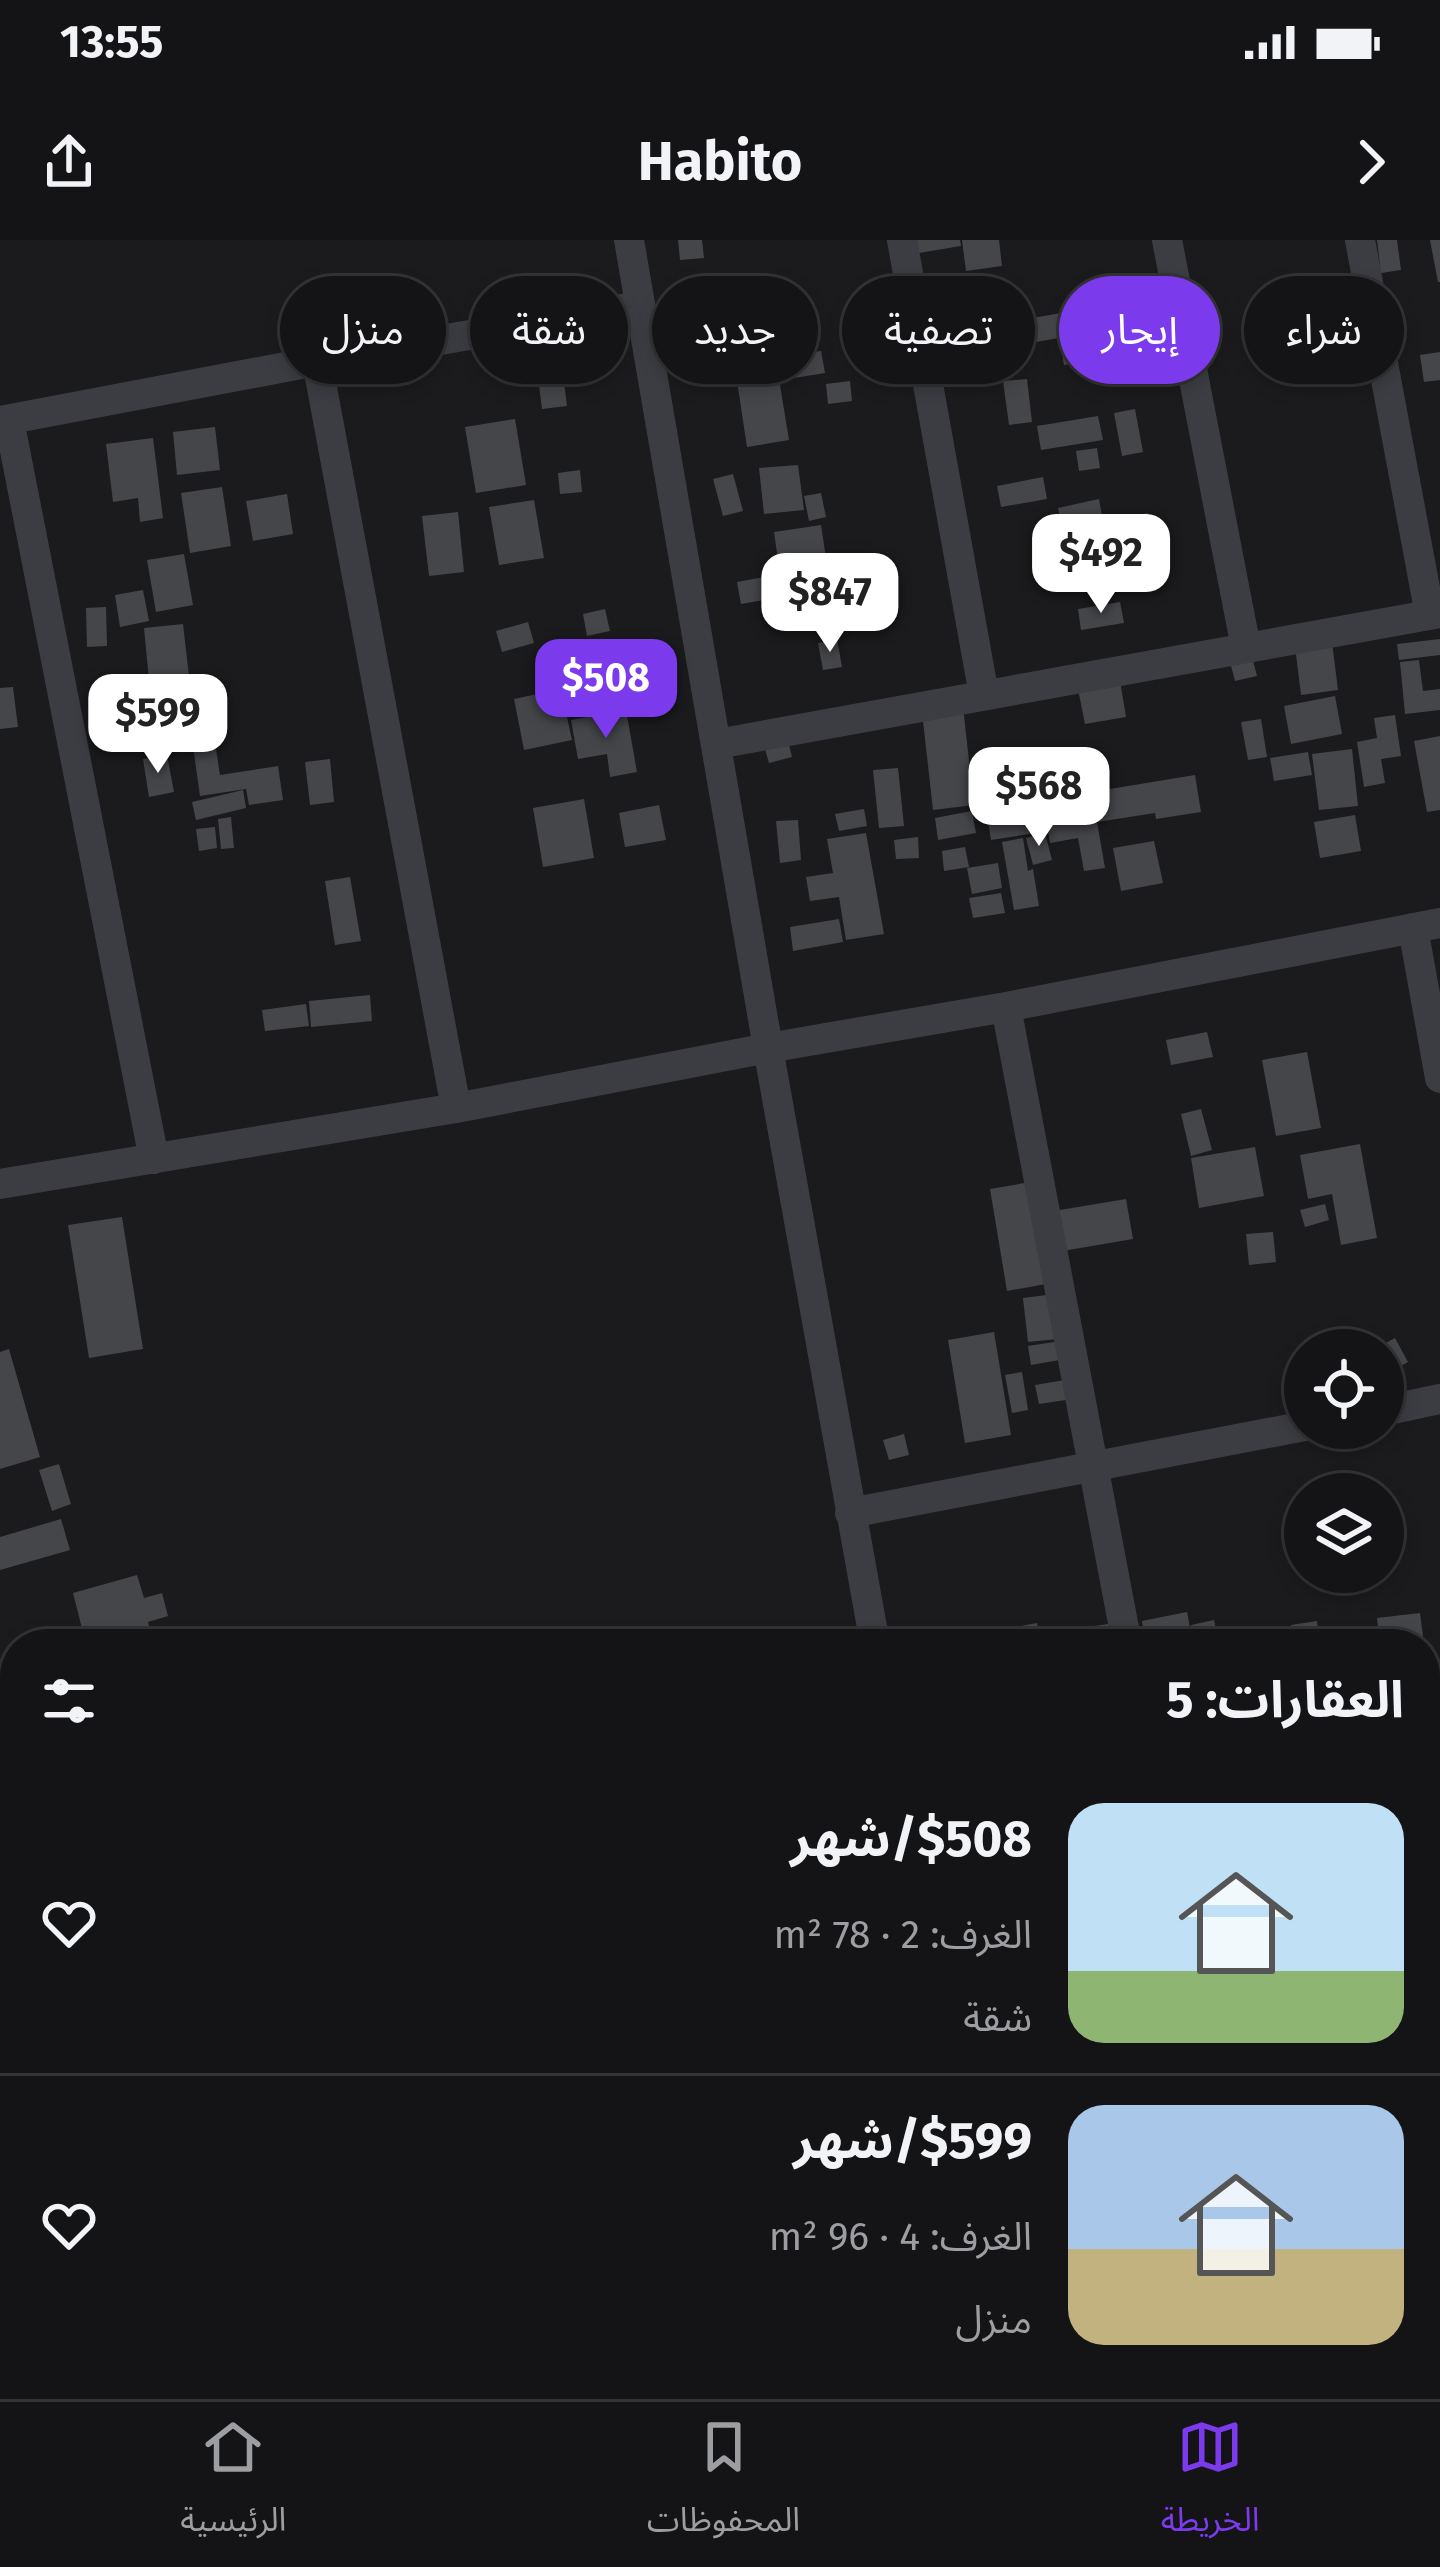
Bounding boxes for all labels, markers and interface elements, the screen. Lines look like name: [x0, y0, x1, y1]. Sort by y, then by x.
text: 13:55: [60, 15, 163, 69]
icon: share: [36, 129, 102, 195]
icon: forward: [1338, 129, 1404, 195]
text: Habito: [638, 130, 802, 194]
chip: منزل: [280, 276, 446, 384]
chip: شقة: [470, 276, 628, 384]
chip: جديد: [652, 276, 818, 384]
chip: تصفية: [842, 276, 1035, 384]
chip: إيجار: [1059, 276, 1220, 384]
chip: شراء: [1244, 276, 1404, 384]
pin: $492: [1030, 514, 1172, 616]
text: $492: [1059, 530, 1143, 576]
pin: $847: [759, 553, 901, 655]
text: $847: [788, 569, 872, 615]
pin: $508: [535, 639, 677, 741]
text: $508: [562, 655, 650, 701]
pin: $599: [87, 674, 229, 776]
text: $599: [115, 690, 201, 736]
pin: $568: [968, 747, 1110, 849]
text: $568: [996, 763, 1082, 809]
map controls: [1284, 1329, 1404, 1593]
button: locate: [1284, 1329, 1404, 1449]
button: layers: [1284, 1473, 1404, 1593]
icon: filters: [36, 1668, 102, 1734]
text: العقارات: 5: [1166, 1669, 1404, 1731]
text: $508/شهر: [790, 1808, 1032, 1870]
icon: home: [1164, 1851, 1308, 1995]
icon: heart: [36, 1890, 102, 1956]
text: الغرف: 2 · 78 m²: [773, 1912, 1032, 1958]
text: شقة: [963, 1995, 1032, 2041]
text: $599/شهر: [793, 2110, 1032, 2172]
icon: home: [1164, 2153, 1308, 2297]
icon: heart: [36, 2192, 102, 2258]
text: الغرف: 4 · 96 m²: [769, 2214, 1032, 2260]
text: منزل: [956, 2297, 1032, 2343]
tab: الرئيسية: [180, 2414, 286, 2555]
tab: المحفوظات: [647, 2414, 800, 2555]
tab: الخريطة: [1161, 2414, 1260, 2555]

